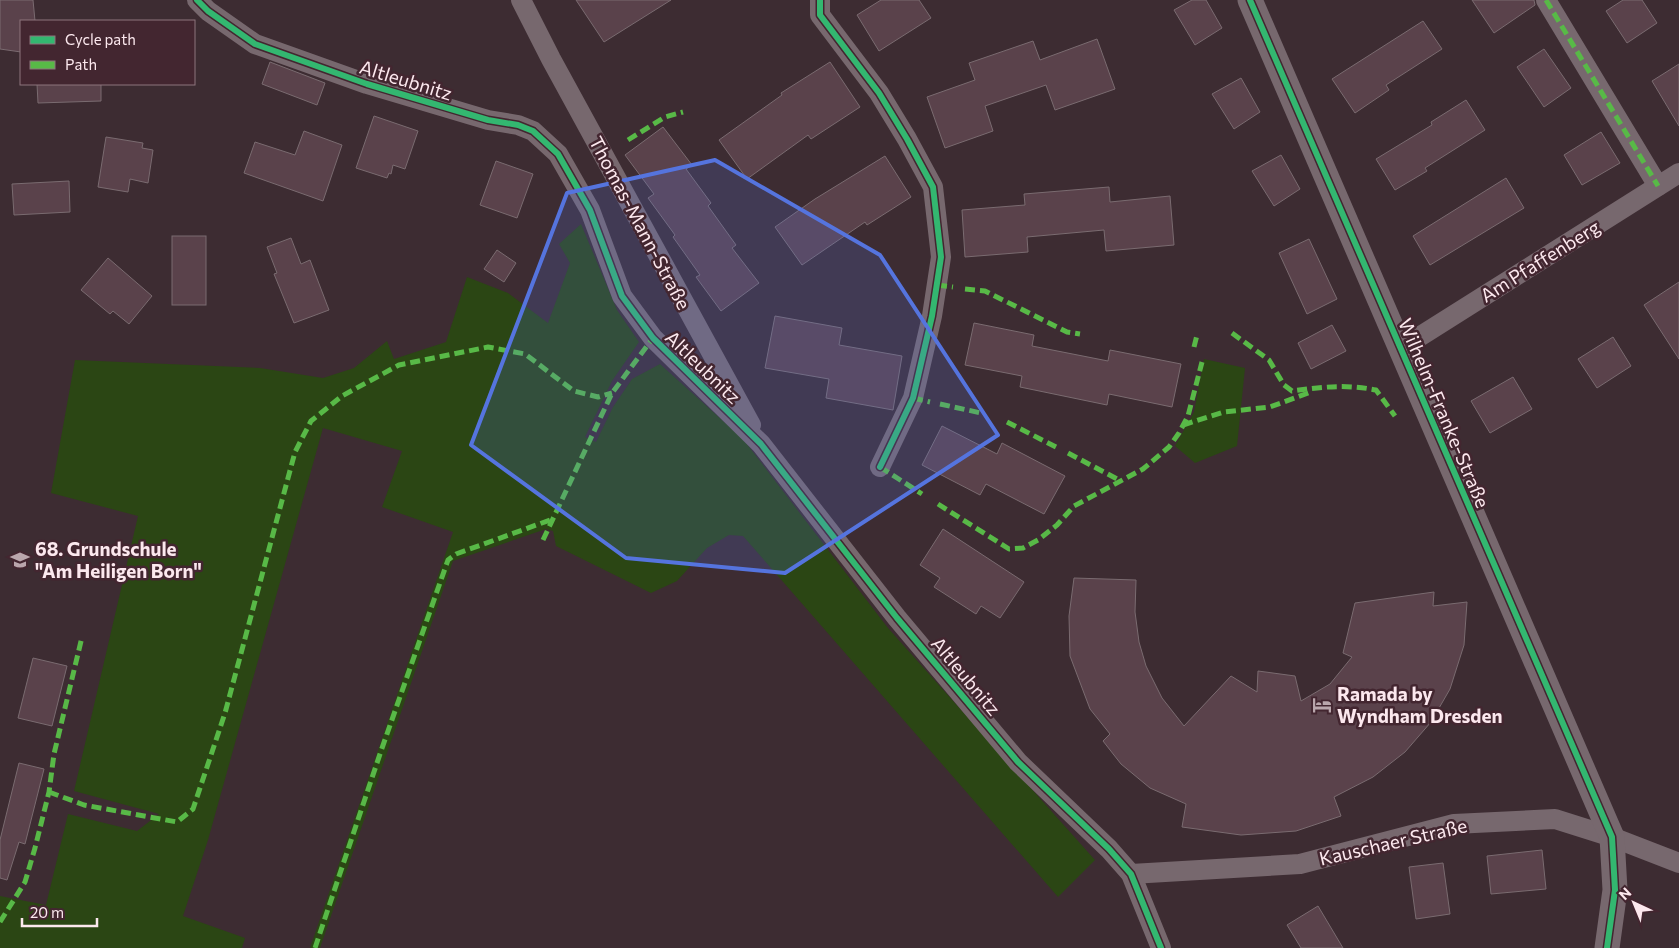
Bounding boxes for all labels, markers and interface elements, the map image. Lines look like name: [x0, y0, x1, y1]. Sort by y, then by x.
legend: [20, 20, 195, 85]
text: Cycle path: [65, 30, 136, 48]
text: Path: [65, 55, 97, 73]
street label: Altleubnitz: [357, 55, 455, 104]
street label: Thomas-Mann-Straße: [585, 132, 696, 313]
street label: Am Pfaffenberg: [1476, 215, 1604, 307]
street label: Wilhelm-Franke-Straße: [1394, 315, 1495, 511]
street label: Altleubnitz: [661, 325, 746, 408]
place label: 68. Grundschule "Am Heiligen Born": [35, 537, 202, 582]
school or university icon: 68. Grundschule "Am Heiligen Born": [9, 549, 31, 571]
street label: Altleubnitz: [927, 632, 1006, 720]
place label: Ramada by Wyndham Dresden: [1337, 682, 1502, 727]
hotel icon: Ramada by Wyndham Dresden: [1311, 694, 1333, 716]
street label: Kauschaer Straße: [1317, 813, 1469, 870]
north arrow: [1609, 878, 1659, 928]
text: N: [1615, 884, 1634, 903]
scale bar: [22, 896, 98, 928]
text: 20 m: [30, 903, 64, 921]

